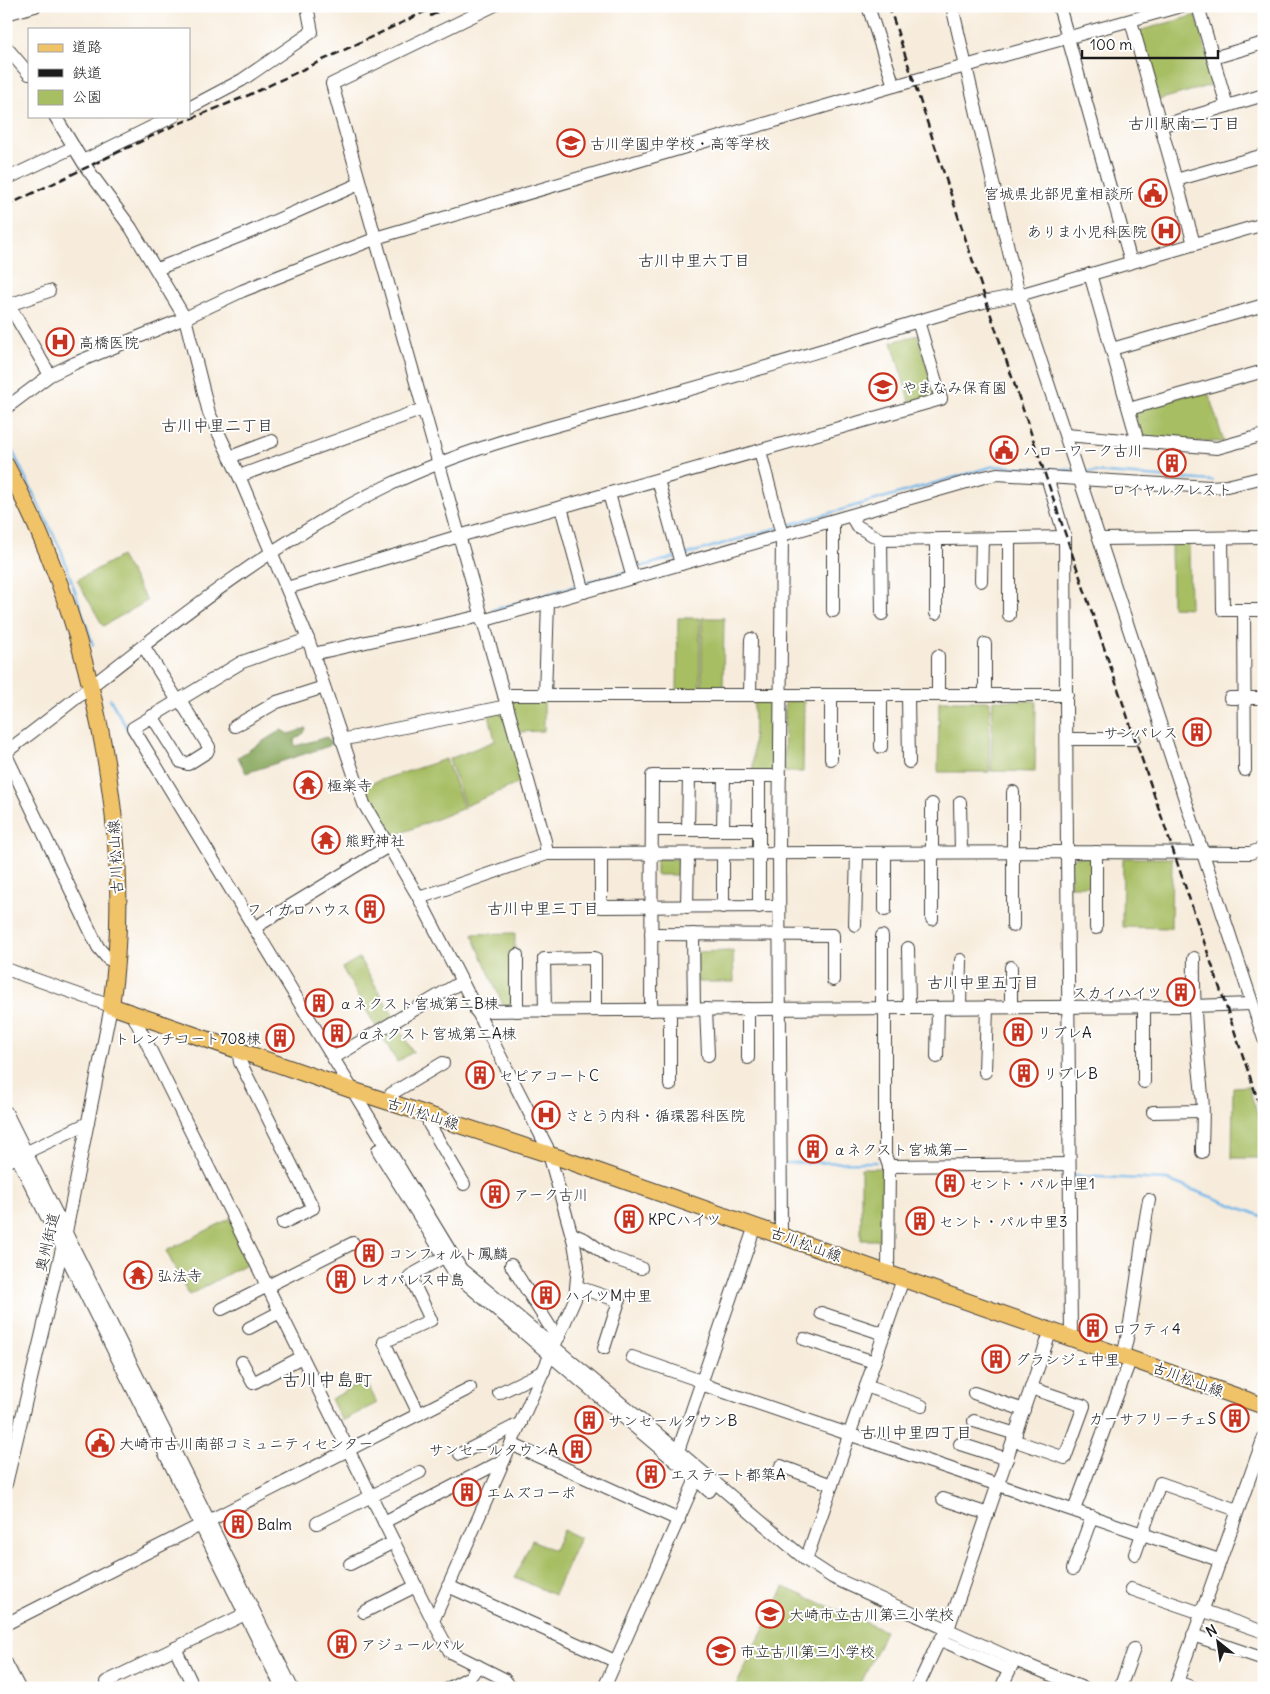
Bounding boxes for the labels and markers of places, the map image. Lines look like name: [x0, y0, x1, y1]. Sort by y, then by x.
school or university icon: 古川学園中学校・高等学校: [556, 128, 586, 158]
place label: 古川学園中学校・高等学校: [590, 134, 770, 153]
public building icon: 宮城県北部児童相談所: [1138, 178, 1168, 208]
place label: 宮城県北部児童相談所: [984, 184, 1134, 203]
hospital icon: ありま小児科医院: [1151, 216, 1181, 246]
place label: ありま小児科医院: [1027, 222, 1147, 241]
hospital icon: 高橋医院: [45, 327, 75, 357]
place label: 高橋医院: [79, 333, 139, 352]
school or university icon: やまなみ保育園: [868, 372, 898, 402]
place label: やまなみ保育園: [902, 378, 1007, 397]
public building icon: ハローワーク古川: [989, 435, 1019, 465]
place label: ハローワーク古川: [1023, 441, 1143, 460]
building icon: ロイヤルクレスト: [1157, 448, 1187, 478]
place label: ロイヤルクレスト: [1112, 480, 1232, 499]
building icon: サンパレス: [1182, 717, 1212, 747]
place label: サンパレス: [1104, 723, 1178, 742]
temple icon: 極楽寺: [293, 770, 323, 800]
place label: 極楽寺: [327, 776, 372, 795]
temple icon: 熊野神社: [311, 825, 341, 855]
place label: 熊野神社: [345, 831, 405, 850]
building icon: フィガロハウス: [355, 894, 385, 924]
place label: フィガロハウス: [247, 900, 351, 919]
building icon: スカイハイツ: [1166, 977, 1196, 1007]
place label: スカイハイツ: [1072, 983, 1162, 1002]
building icon: αネクスト宮城第二B棟: [304, 988, 334, 1018]
place label: αネクスト宮城第二B棟: [338, 994, 499, 1013]
building icon: リブレA: [1003, 1017, 1033, 1047]
building icon: αネクスト宮城第二A棟: [322, 1018, 352, 1048]
building icon: トレンチコート708棟: [265, 1023, 295, 1053]
place label: リブレA: [1037, 1023, 1092, 1042]
place label: αネクスト宮城第二A棟: [356, 1024, 517, 1043]
place label: トレンチコート708棟: [115, 1029, 261, 1048]
building icon: リブレB: [1009, 1058, 1039, 1088]
building icon: セピアコートC: [465, 1060, 495, 1090]
place label: リブレB: [1043, 1064, 1098, 1083]
place label: セピアコートC: [499, 1066, 599, 1085]
hospital icon: さとう内科・循環器科医院: [531, 1100, 561, 1130]
place label: さとう内科・循環器科医院: [565, 1106, 745, 1125]
building icon: αネクスト宮城第一: [798, 1134, 828, 1164]
place label: αネクスト宮城第一: [832, 1140, 968, 1159]
building icon: セント・パル中里1: [935, 1168, 965, 1198]
place label: セント・パル中里1: [969, 1174, 1095, 1193]
building icon: アーク古川: [480, 1179, 510, 1209]
place label: アーク古川: [514, 1185, 588, 1204]
building icon: KPCハイツ: [614, 1204, 644, 1234]
building icon: セント・パル中里3: [905, 1206, 935, 1236]
place label: KPCハイツ: [648, 1210, 721, 1229]
place label: セント・パル中里3: [939, 1212, 1068, 1231]
building icon: コンフォルト鳳麟: [354, 1238, 384, 1268]
place label: コンフォルト鳳麟: [388, 1244, 508, 1263]
temple icon: 弘法寺: [123, 1260, 153, 1290]
building icon: レオパレス中島: [326, 1264, 356, 1294]
place label: 弘法寺: [157, 1266, 202, 1285]
place label: レオパレス中島: [360, 1270, 465, 1289]
building icon: ハイツM中里: [531, 1280, 561, 1310]
place label: ハイツM中里: [565, 1286, 652, 1305]
building icon: ロフティ4: [1078, 1313, 1108, 1343]
place label: ロフティ4: [1112, 1319, 1181, 1338]
building icon: グランジェ中里: [981, 1344, 1011, 1374]
place label: グランジェ中里: [1015, 1350, 1120, 1369]
building icon: カーサフリーチェS: [1220, 1403, 1250, 1433]
building icon: サンセールタウンB: [574, 1405, 604, 1435]
place label: カーサフリーチェS: [1089, 1409, 1216, 1428]
place label: サンセールタウンB: [608, 1411, 737, 1430]
public building icon: 大崎市古川南部コミュニティセンター: [85, 1428, 115, 1458]
place label: 大崎市古川南部コミュニティセンター: [119, 1434, 373, 1453]
building icon: サンセールタウンA: [562, 1434, 592, 1464]
place label: サンセールタウンA: [429, 1440, 558, 1459]
building icon: エステート都築A: [636, 1459, 666, 1489]
place label: エステート都築A: [670, 1465, 786, 1484]
building icon: エムズコーポ: [452, 1477, 482, 1507]
place label: エムズコーポ: [486, 1483, 576, 1502]
building icon: Balm: [223, 1509, 253, 1539]
place label: Balm: [257, 1515, 292, 1534]
school or university icon: 大崎市立古川第三小学校: [755, 1599, 785, 1629]
place label: 大崎市立古川第三小学校: [789, 1605, 954, 1624]
building icon: アジュールパル: [327, 1629, 357, 1659]
place label: アジュールパル: [361, 1635, 465, 1654]
school or university icon: 市立古川第三小学校: [706, 1636, 736, 1666]
place label: 市立古川第三小学校: [740, 1642, 875, 1661]

